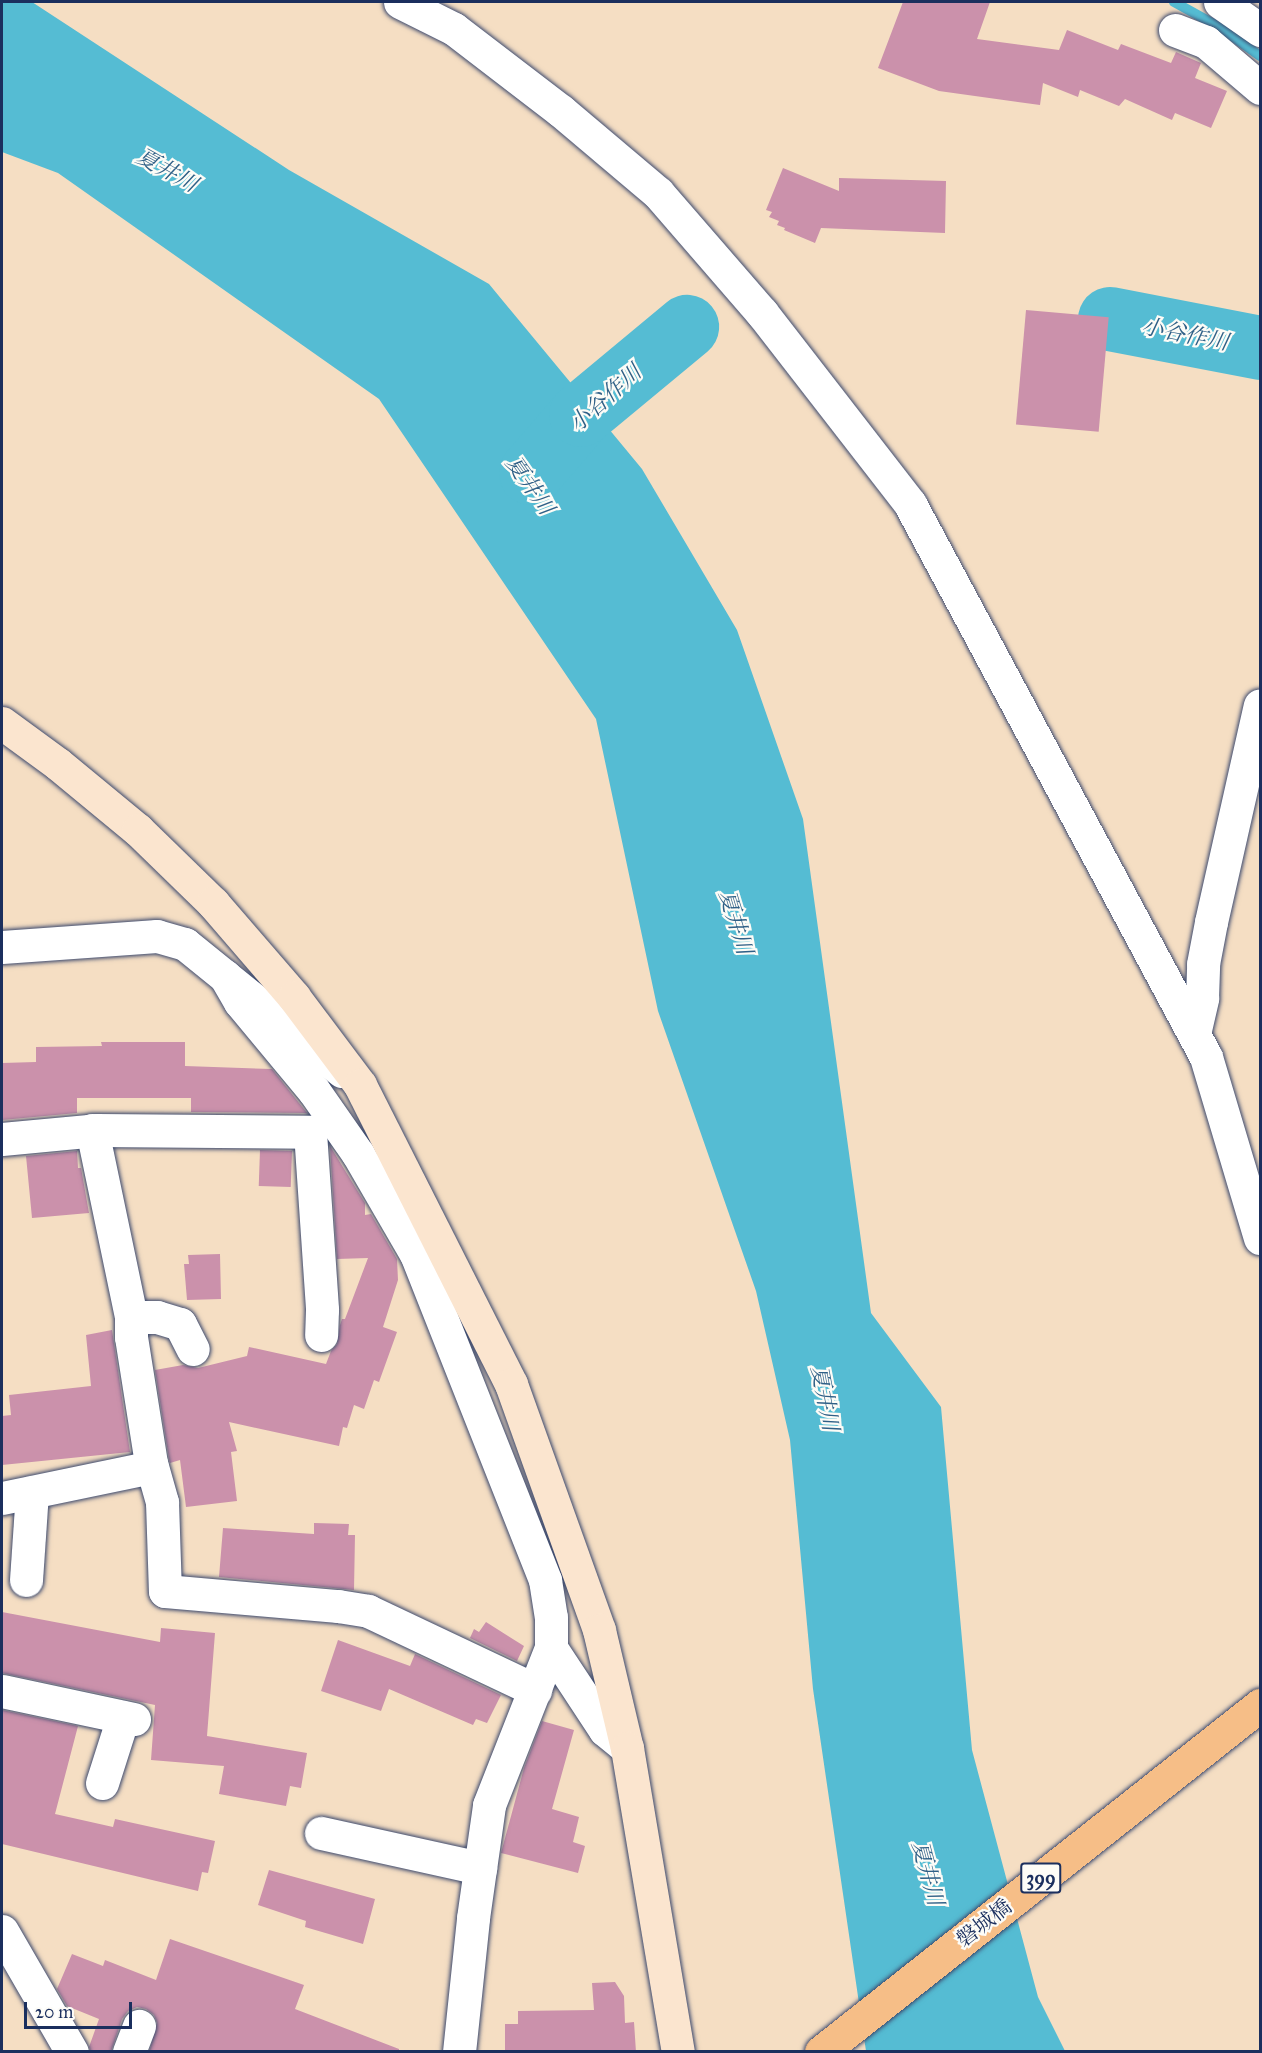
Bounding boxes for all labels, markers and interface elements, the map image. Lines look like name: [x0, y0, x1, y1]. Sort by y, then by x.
water label: 夏井川: [132, 142, 202, 198]
water label: 小谷作川: [1139, 313, 1231, 355]
water label: 小谷作川: [563, 359, 647, 437]
water label: 夏井川: [500, 450, 560, 520]
water label: 夏井川: [714, 887, 758, 957]
water label: 夏井川: [806, 1363, 844, 1433]
water label: 夏井川: [907, 1838, 949, 1908]
road number: 399: [1020, 1861, 1062, 1895]
street label: 磐城橋: [951, 1894, 1017, 1952]
scale bar: [27, 1990, 135, 2028]
text: 20 m: [35, 2001, 73, 2023]

